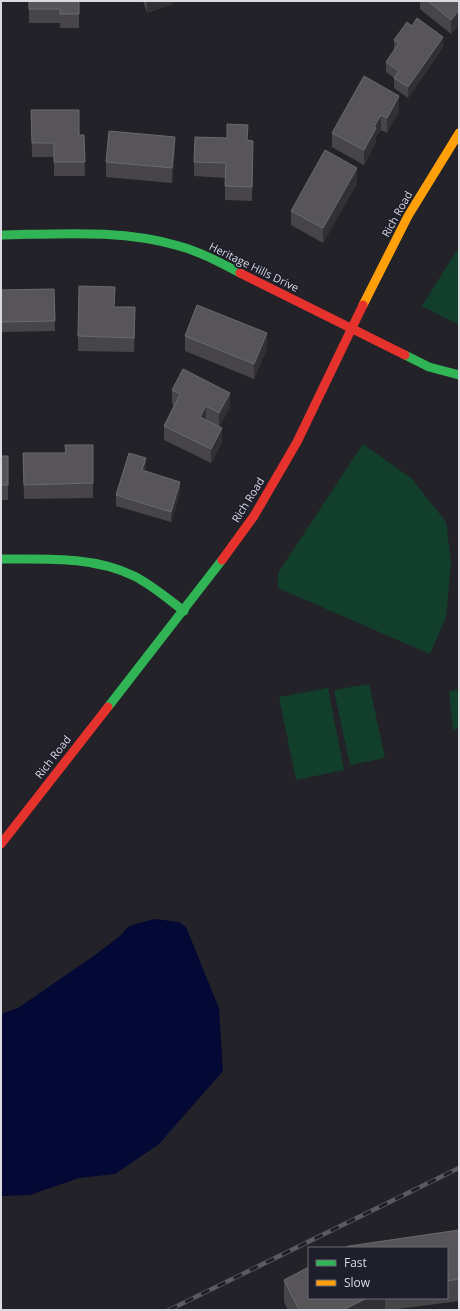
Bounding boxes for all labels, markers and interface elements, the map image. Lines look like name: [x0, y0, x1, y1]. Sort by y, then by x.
street label: Rich Road: [378, 188, 415, 240]
street label: Heritage Hills Drive: [207, 238, 302, 295]
street label: Rich Road: [228, 474, 267, 525]
street label: Rich Road: [31, 732, 74, 781]
legend: [308, 1247, 448, 1299]
text: Fast: [344, 1254, 367, 1271]
text: Slow: [344, 1274, 371, 1291]

